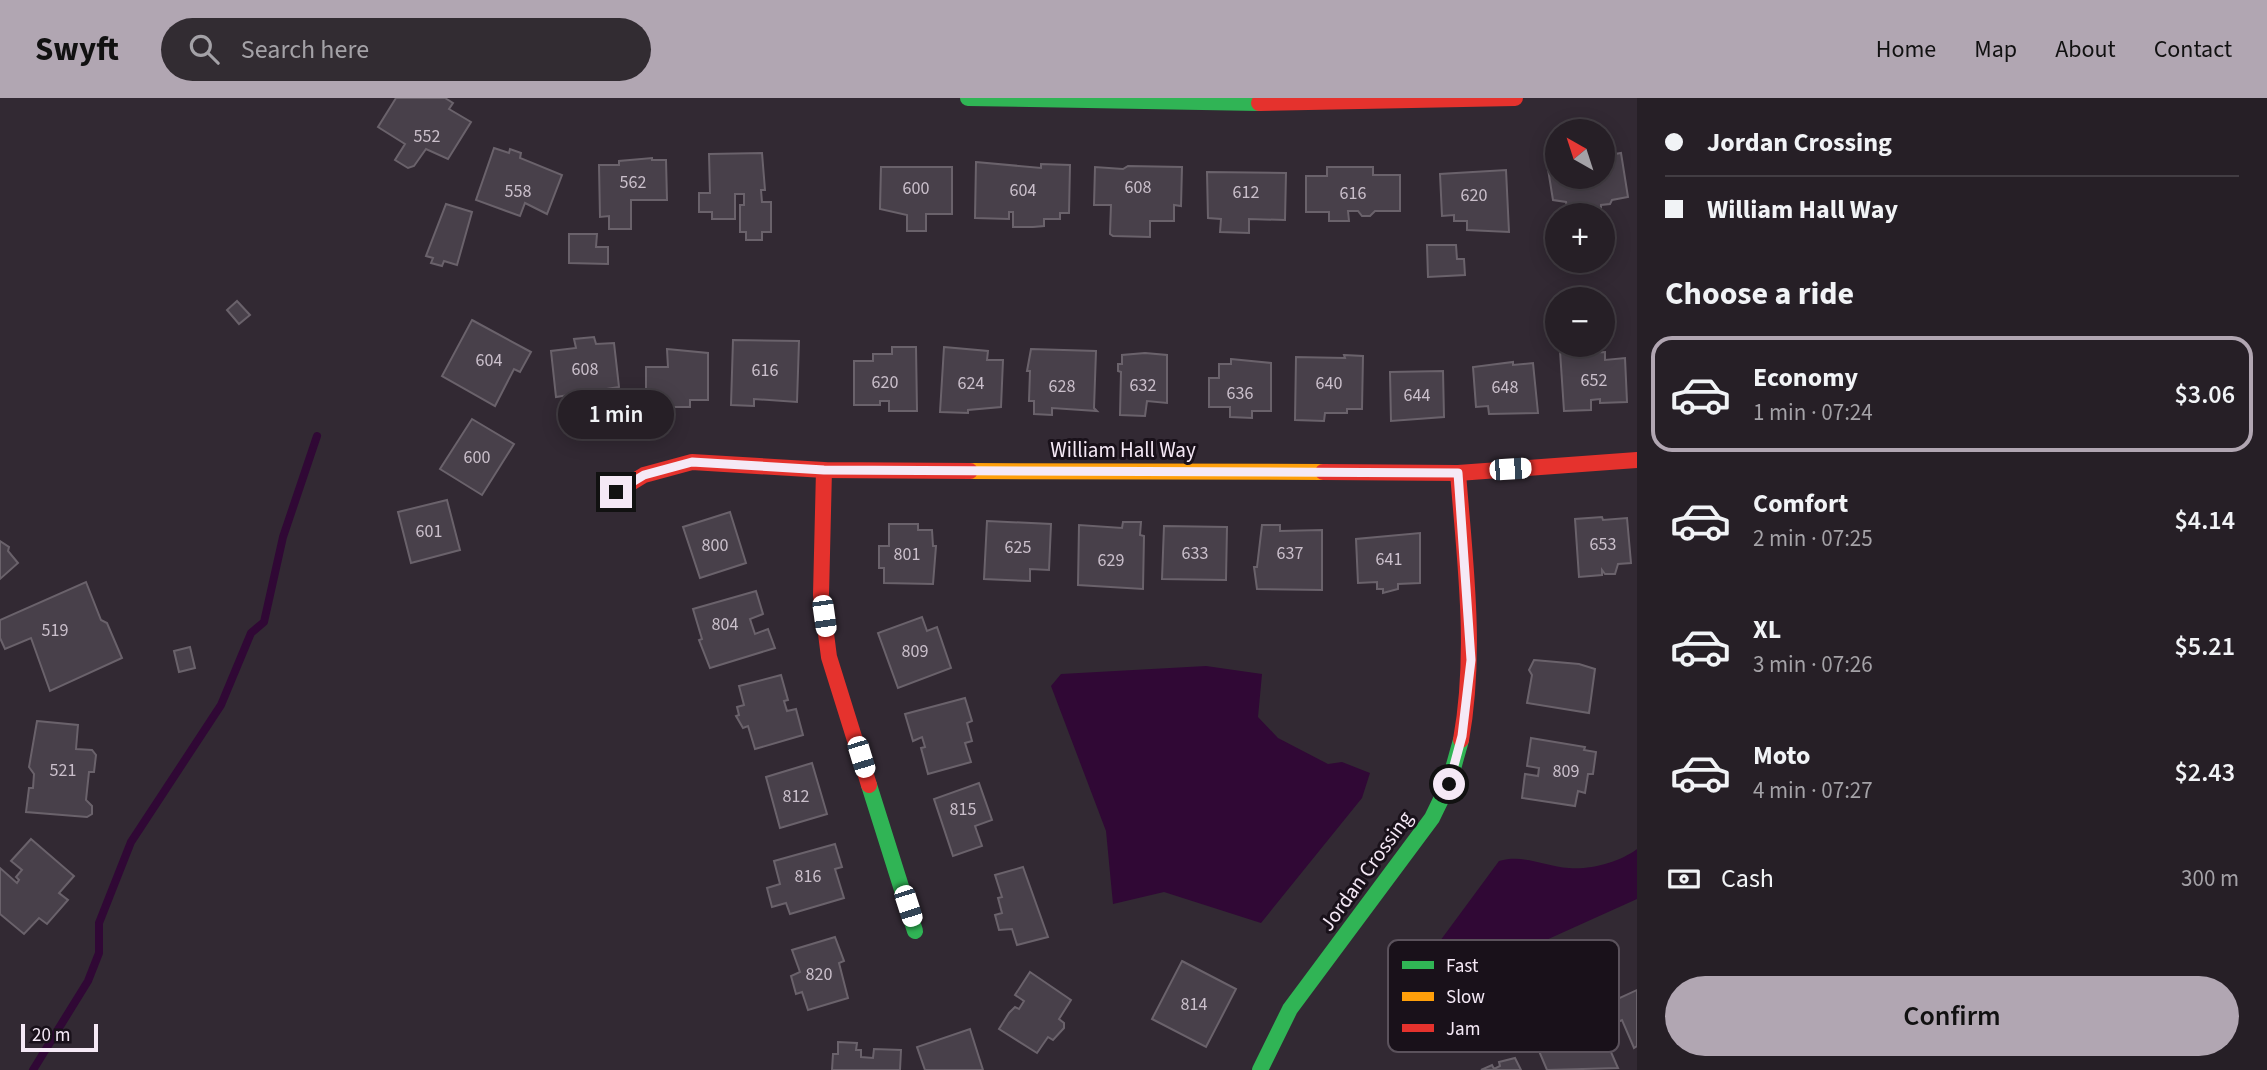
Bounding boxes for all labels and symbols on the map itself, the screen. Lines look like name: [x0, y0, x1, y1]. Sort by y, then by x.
north arrow: [1545, 119, 1615, 189]
house number: 552: [414, 124, 440, 149]
house number: 562: [620, 170, 646, 195]
house number: 608: [1125, 175, 1151, 200]
house number: 600: [903, 176, 929, 201]
house number: 604: [1010, 178, 1036, 203]
house number: 558: [505, 179, 531, 204]
house number: 612: [1233, 180, 1259, 205]
house number: 616: [1340, 181, 1366, 206]
house number: 620: [1461, 183, 1487, 208]
house number: 604: [476, 348, 502, 373]
house number: 608: [572, 357, 598, 382]
house number: 616: [752, 358, 778, 383]
house number: 652: [1581, 368, 1607, 393]
house number: 620: [872, 370, 898, 395]
house number: 624: [958, 371, 984, 396]
house number: 640: [1316, 371, 1342, 396]
house number: 632: [1130, 373, 1156, 398]
house number: 628: [1049, 374, 1075, 399]
house number: 648: [1492, 375, 1518, 400]
house number: 636: [1227, 381, 1253, 406]
house number: 644: [1404, 383, 1430, 408]
callout: 1 min: [558, 390, 674, 440]
street label: William Hall Way: [1050, 435, 1196, 465]
house number: 600: [464, 445, 490, 470]
car: [1489, 457, 1532, 481]
route end: [600, 476, 632, 508]
house number: 601: [416, 519, 442, 544]
house number: 653: [1590, 532, 1616, 557]
house number: 800: [702, 533, 728, 558]
house number: 625: [1005, 535, 1031, 560]
house number: 633: [1182, 541, 1208, 566]
house number: 637: [1277, 541, 1303, 566]
house number: 801: [894, 542, 920, 567]
house number: 641: [1376, 547, 1402, 572]
house number: 629: [1098, 548, 1124, 573]
car: [811, 594, 838, 638]
house number: 804: [712, 612, 738, 637]
house number: 519: [42, 618, 68, 643]
house number: 809: [902, 639, 928, 664]
car: [845, 734, 878, 780]
house number: 521: [50, 758, 76, 783]
house number: 809: [1553, 759, 1579, 784]
route start: [1433, 768, 1465, 800]
house number: 812: [783, 784, 809, 809]
house number: 815: [950, 797, 976, 822]
street label: Jordan Crossing: [1312, 805, 1420, 937]
house number: 816: [795, 864, 821, 889]
car: [892, 883, 925, 929]
legend: [1388, 940, 1619, 1052]
text: Fast: [1446, 953, 1479, 980]
house number: 820: [806, 962, 832, 987]
text: Slow: [1446, 984, 1485, 1011]
house number: 814: [1181, 992, 1207, 1017]
text: Jam: [1446, 1016, 1480, 1043]
scale bar: [21, 1021, 98, 1053]

